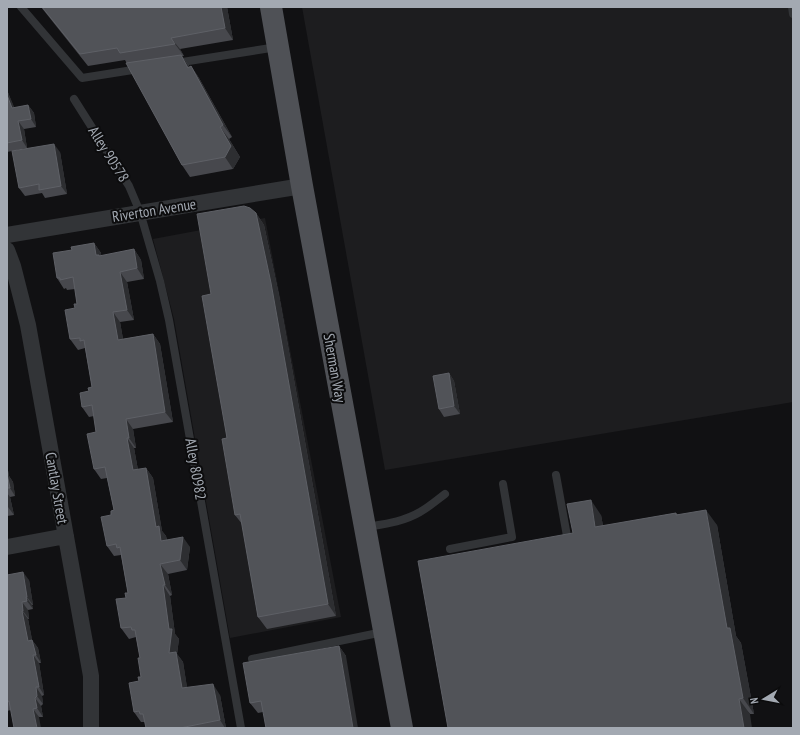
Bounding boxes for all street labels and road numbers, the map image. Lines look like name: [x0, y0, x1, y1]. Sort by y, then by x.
street label: Alley 90578: [84, 123, 134, 185]
street label: Riverton Avenue: [111, 194, 197, 226]
street label: Sherman Way: [320, 332, 350, 404]
street label: Alley 80982: [181, 437, 211, 501]
street label: Cantlay Street: [41, 451, 73, 525]

